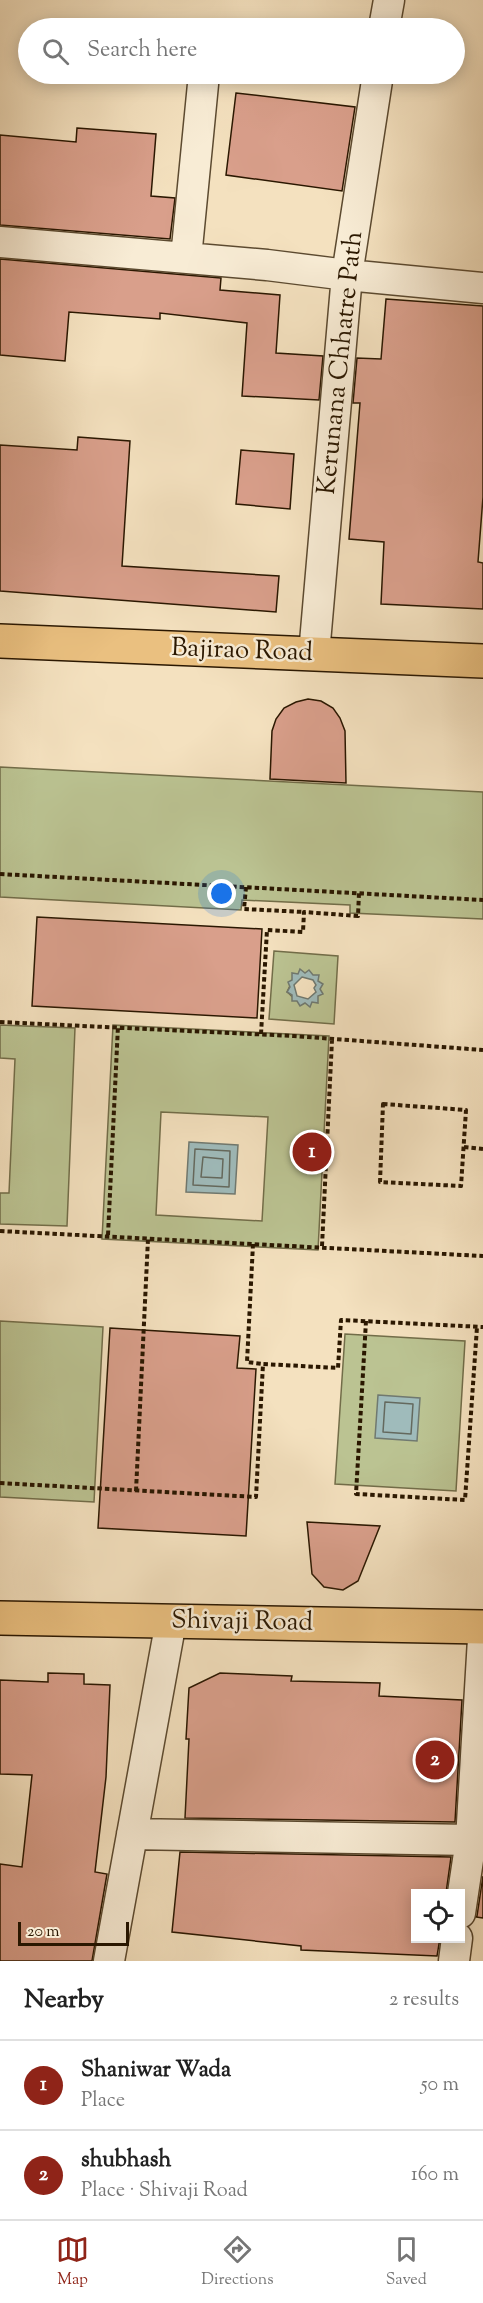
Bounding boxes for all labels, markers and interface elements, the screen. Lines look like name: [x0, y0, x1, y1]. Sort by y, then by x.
search box: [18, 18, 465, 84]
icon: search: [39, 35, 72, 68]
text: Search here: [87, 35, 197, 67]
street label: Kerunana Chhatre Path: [309, 230, 373, 496]
street label: Bajirao Road: [170, 630, 314, 672]
your location: [207, 879, 236, 908]
pin: 1: [292, 1130, 332, 1174]
street label: Shivaji Road: [171, 1602, 314, 1642]
pin: 2: [416, 1738, 454, 1782]
map controls: [411, 1889, 465, 1943]
button: locate: [411, 1889, 465, 1943]
scale bar: [18, 1919, 129, 1946]
text: 20 m: [27, 1921, 60, 1944]
text: Nearby: [24, 1982, 104, 2019]
text: 2 results: [389, 1986, 459, 2015]
text: Shaniwar Wada: [81, 2055, 231, 2087]
text: 1: [40, 2071, 47, 2100]
text: 50 m: [421, 2071, 459, 2100]
text: Place: [81, 2087, 125, 2116]
text: shubhash: [81, 2145, 171, 2177]
text: 2: [39, 2161, 48, 2190]
text: 160 m: [411, 2161, 459, 2190]
text: Place · Shivaji Road: [81, 2177, 248, 2206]
tab: Map: [56, 2233, 89, 2292]
tab: Directions: [201, 2233, 274, 2292]
tab: Saved: [386, 2233, 427, 2292]

